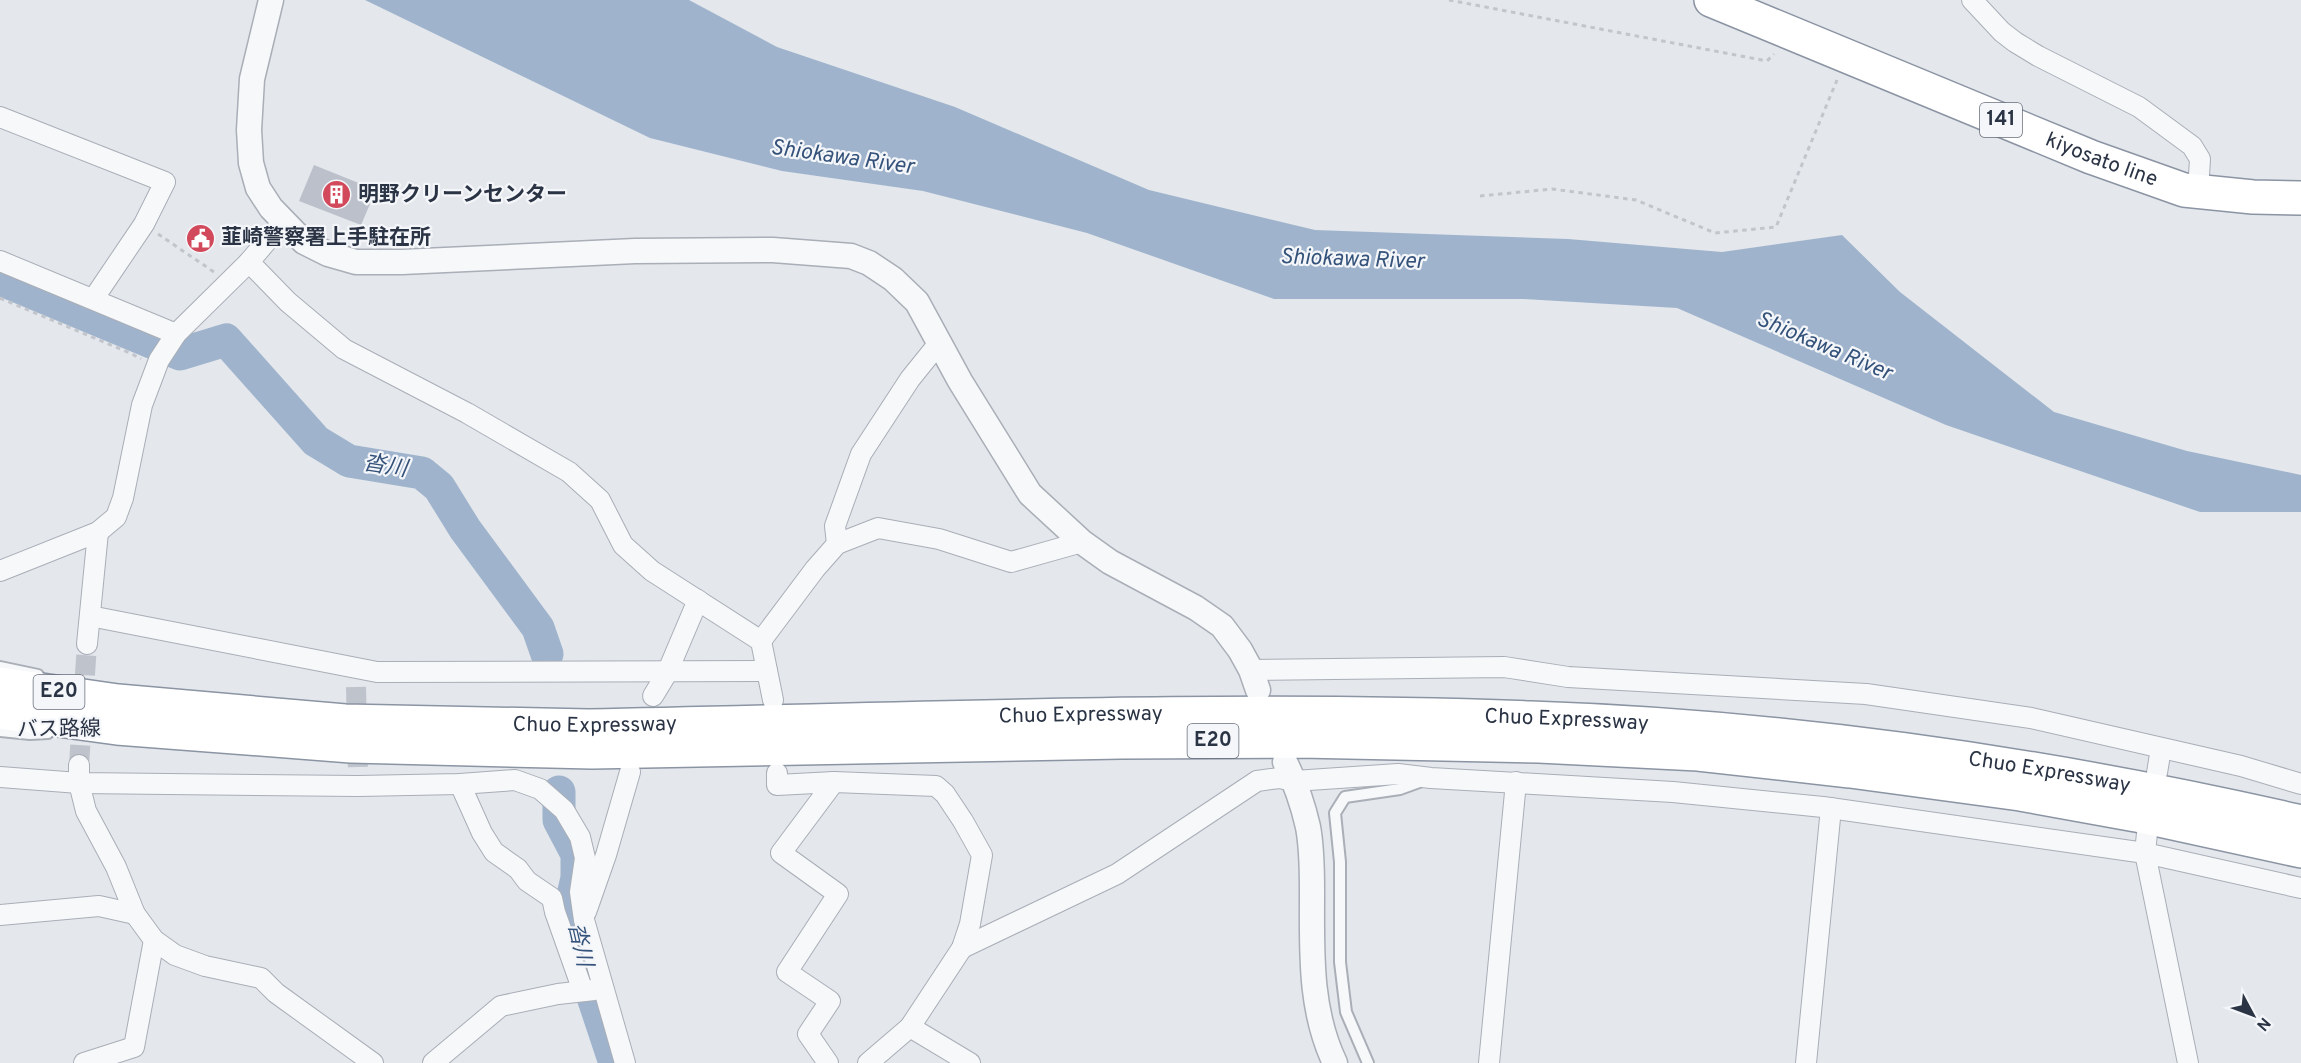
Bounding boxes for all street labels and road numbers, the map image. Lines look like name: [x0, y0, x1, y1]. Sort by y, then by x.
road number: 141: [1980, 103, 2022, 137]
street label: kiyosato line: [2041, 126, 2161, 193]
road number: E20: [34, 675, 84, 709]
street label: Chuo Expressway: [998, 700, 1163, 730]
street label: Chuo Expressway: [1484, 703, 1650, 737]
street label: Chuo Expressway: [512, 711, 677, 740]
street label: バス路線: [17, 716, 101, 744]
road number: E20: [1188, 724, 1238, 758]
street label: Chuo Expressway: [1966, 745, 2133, 800]

